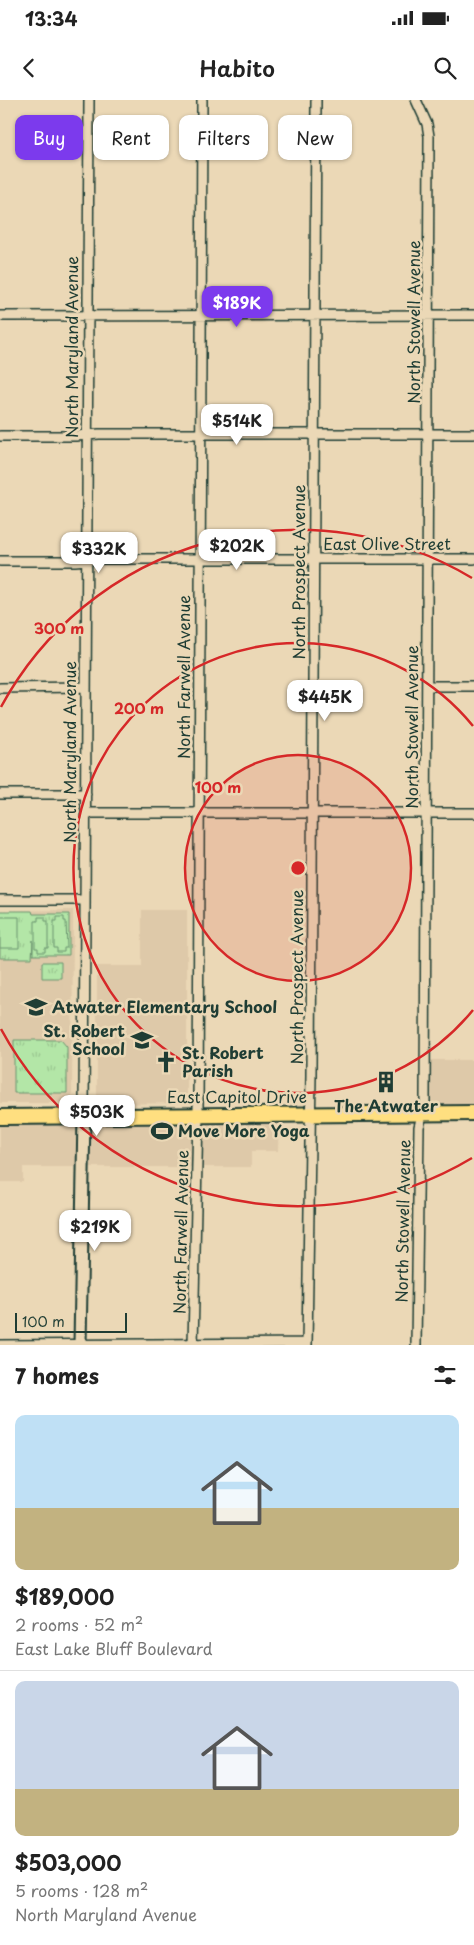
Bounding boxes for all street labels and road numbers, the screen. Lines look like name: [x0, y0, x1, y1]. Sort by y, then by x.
street label: North Stowell Avenue: [401, 240, 425, 404]
street label: North Maryland Avenue: [59, 256, 83, 438]
street label: North Prospect Avenue: [286, 484, 310, 660]
street label: East Olive Street: [323, 531, 451, 555]
street label: North Farwell Avenue: [171, 595, 195, 759]
street label: North Stowell Avenue: [399, 645, 423, 809]
street label: North Maryland Avenue: [57, 661, 81, 843]
street label: North Prospect Avenue: [284, 889, 308, 1065]
street label: East Capitol Drive: [167, 1084, 307, 1108]
street label: North Stowell Avenue: [389, 1139, 415, 1303]
street label: North Farwell Avenue: [167, 1149, 193, 1314]

